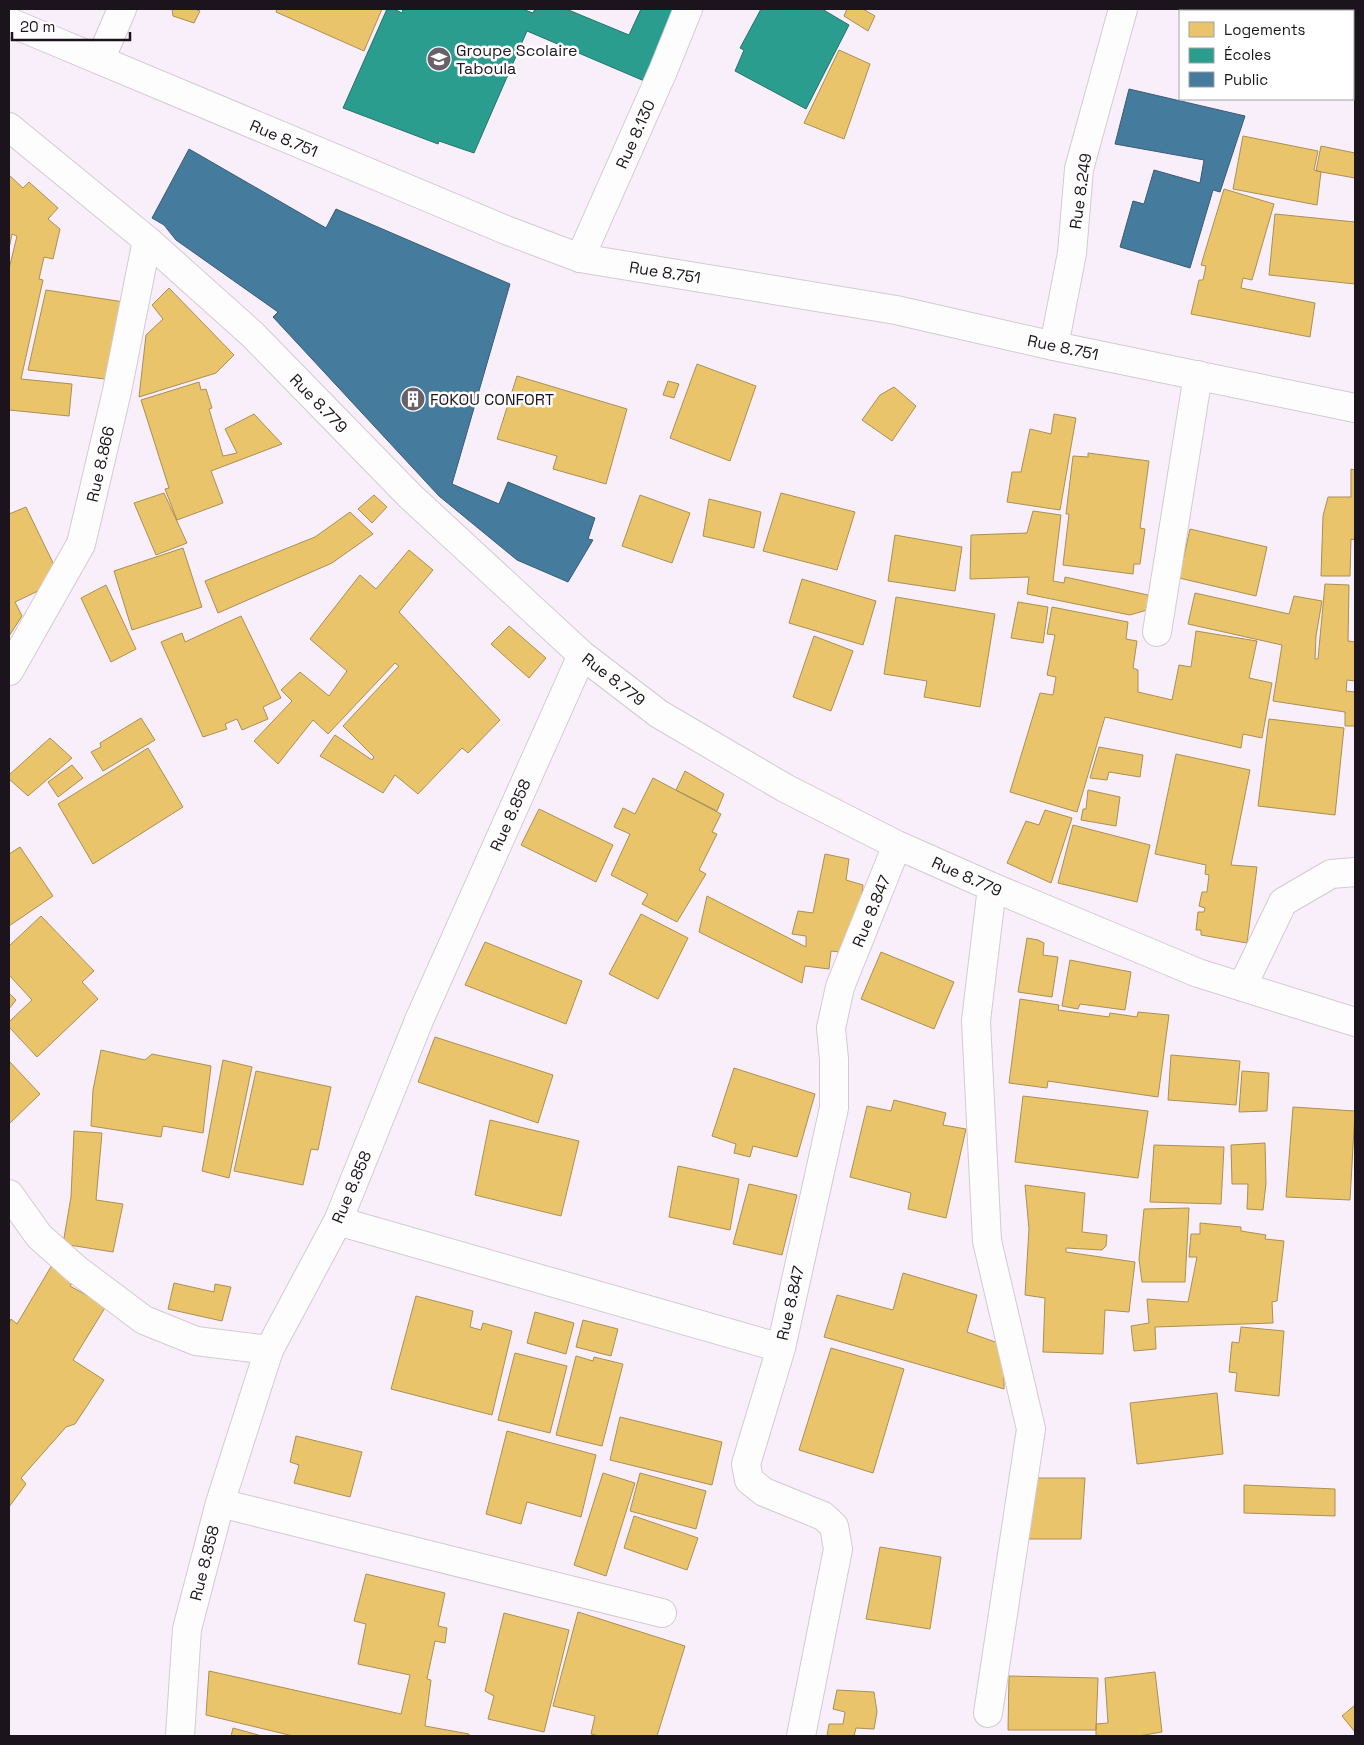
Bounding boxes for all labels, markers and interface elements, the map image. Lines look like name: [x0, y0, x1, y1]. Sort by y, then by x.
scale bar: [12, 10, 130, 42]
legend: [1179, 10, 1354, 100]
text: 20 m: [20, 17, 55, 36]
text: Logements: [1224, 20, 1306, 39]
place label: Groupe Scolaire Taboula: [456, 40, 577, 79]
text: Écoles: [1224, 45, 1271, 64]
school or university icon: Groupe Scolaire Taboula: [426, 46, 452, 72]
text: Public: [1224, 70, 1268, 89]
street label: Rue 8.130: [611, 96, 660, 172]
street label: Rue 8.751: [247, 115, 321, 162]
street label: Rue 8.249: [1065, 152, 1096, 230]
street label: Rue 8.751: [628, 256, 702, 288]
street label: Rue 8.751: [1025, 330, 1100, 365]
street label: Rue 8.779: [285, 369, 352, 438]
building icon: FOKOU CONFORT: [400, 386, 426, 412]
place label: FOKOU CONFORT: [430, 389, 554, 410]
street label: Rue 8.866: [82, 424, 119, 504]
street label: Rue 8.779: [578, 648, 650, 711]
street label: Rue 8.858: [485, 776, 536, 855]
street label: Rue 8.779: [928, 852, 1005, 901]
street label: Rue 8.847: [847, 872, 895, 950]
street label: Rue 8.858: [327, 1148, 376, 1227]
street label: Rue 8.847: [772, 1264, 809, 1342]
street label: Rue 8.858: [185, 1523, 224, 1603]

